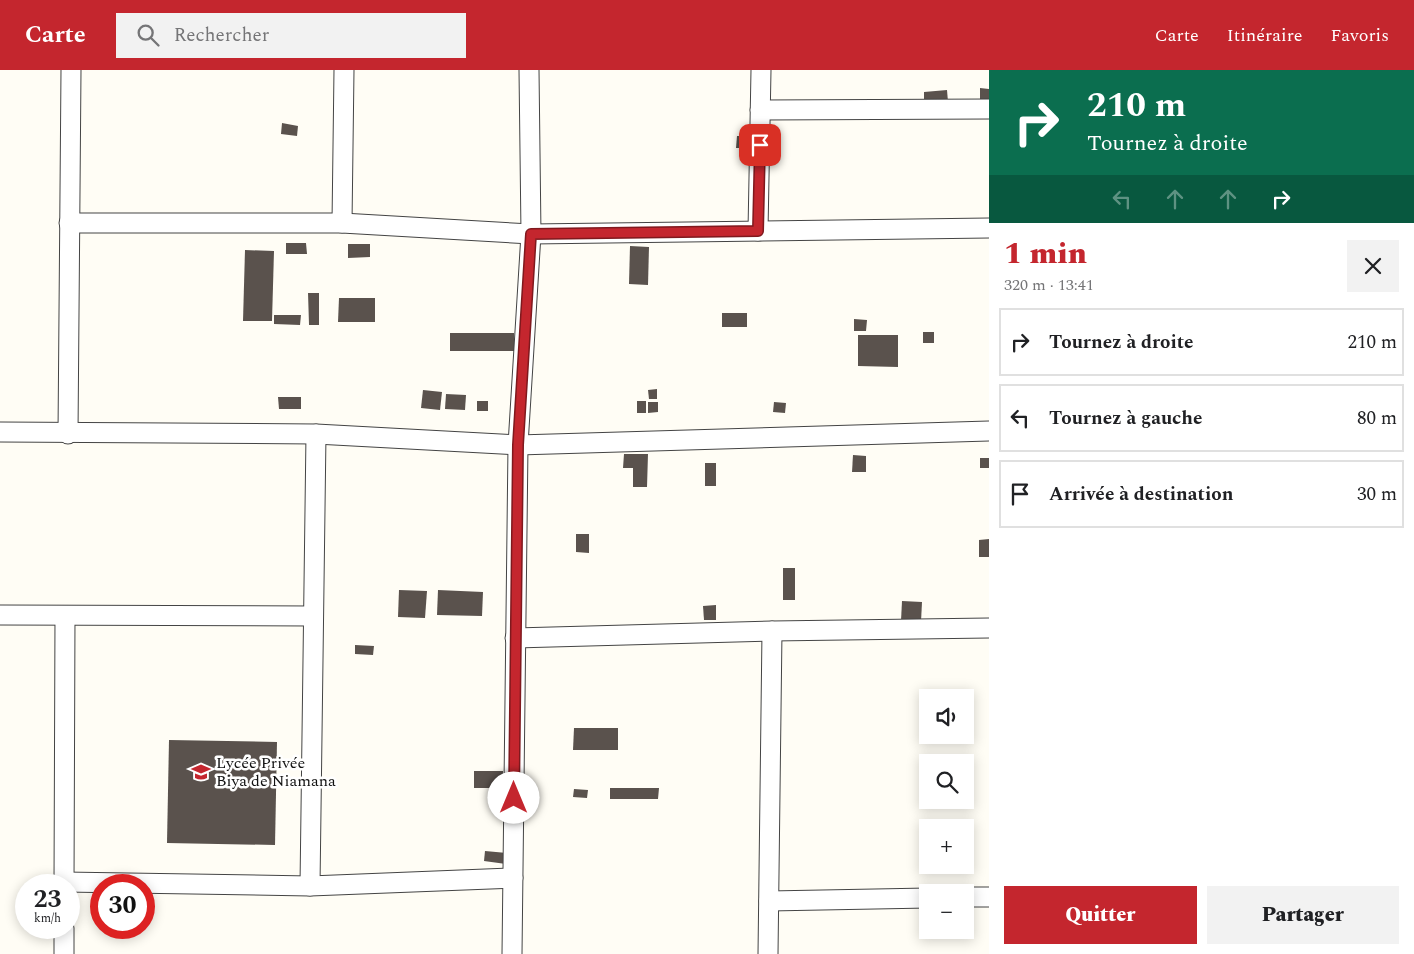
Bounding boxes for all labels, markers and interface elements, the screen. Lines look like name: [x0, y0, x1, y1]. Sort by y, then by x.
search box: [116, 13, 466, 58]
text: Carte: [25, 17, 86, 53]
icon: search: [134, 21, 162, 49]
text: Rechercher: [174, 21, 269, 50]
text: Carte: [1155, 22, 1199, 49]
text: Itinéraire: [1227, 22, 1303, 49]
text: Favoris: [1331, 22, 1389, 49]
text: 210 m: [1087, 79, 1186, 132]
icon: right: [1004, 90, 1069, 155]
pin: [739, 124, 781, 166]
text: Tournez à droite: [1087, 127, 1248, 160]
icon: arrive: [746, 131, 774, 159]
icon: left: [1108, 185, 1136, 213]
icon: ahead: [1161, 185, 1189, 213]
icon: ahead: [1214, 185, 1242, 213]
icon: right: [1267, 185, 1295, 213]
text: 1 min: [1004, 231, 1087, 277]
button: close: [1347, 240, 1399, 292]
text: 320 m · 13:41: [1004, 273, 1094, 297]
icon: right: [1006, 328, 1034, 356]
text: Tournez à droite: [1049, 328, 1193, 357]
text: 210 m: [1347, 328, 1397, 357]
icon: left: [1006, 404, 1034, 432]
text: Tournez à gauche: [1049, 404, 1202, 433]
text: 80 m: [1357, 404, 1397, 433]
icon: arrive: [1006, 480, 1034, 508]
text: Arrivée à destination: [1049, 480, 1233, 509]
text: 30 m: [1357, 480, 1397, 509]
map controls: [919, 689, 974, 939]
button: sound: [919, 689, 974, 744]
place label: Lycée Privée Biya de Niamana: [216, 751, 336, 793]
button: search: [919, 754, 974, 809]
school or university icon: Lycée Privée Biya de Niamana: [190, 761, 212, 783]
position arrow: [487, 771, 539, 823]
button: +: [919, 819, 974, 874]
speed limit sign: 30: [90, 874, 155, 939]
text: 23: [33, 881, 62, 919]
button: −: [919, 884, 974, 939]
button: Quitter: [1004, 886, 1197, 944]
button: Partager: [1207, 886, 1399, 944]
text: km/h: [34, 909, 61, 928]

